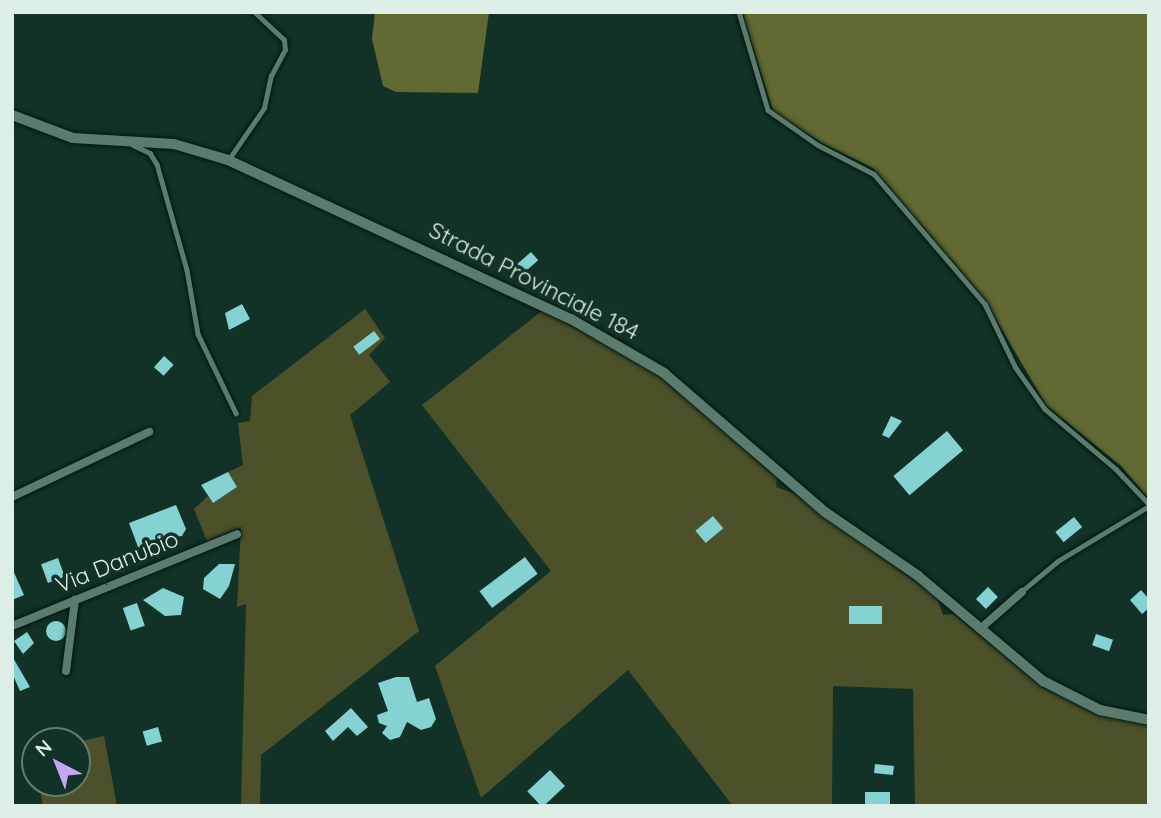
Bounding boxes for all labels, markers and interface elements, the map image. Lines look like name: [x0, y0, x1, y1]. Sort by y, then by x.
street label: Strada Provinciale 184: [424, 216, 644, 346]
street label: Via Danubio: [52, 525, 182, 599]
north arrow: [21, 727, 91, 797]
text: N: [30, 734, 57, 761]

